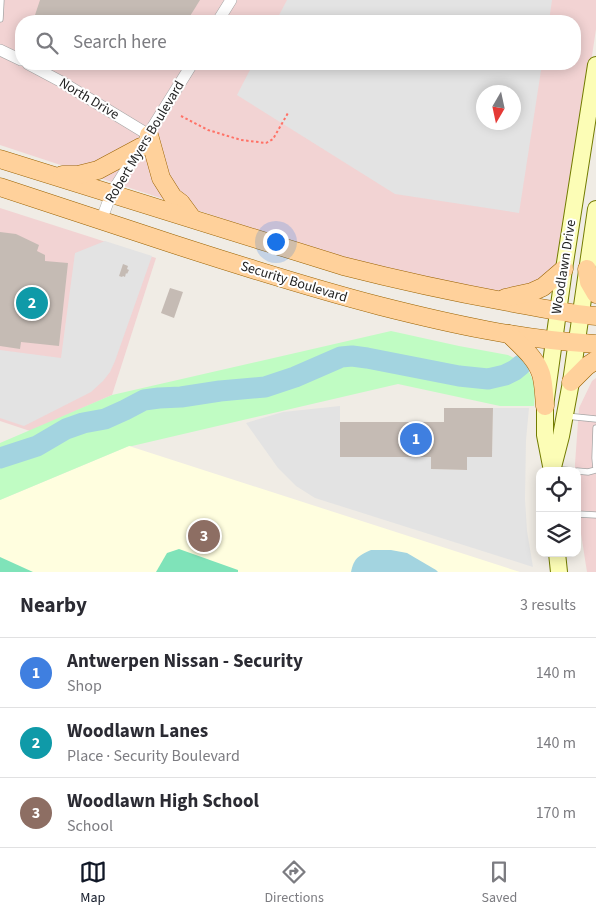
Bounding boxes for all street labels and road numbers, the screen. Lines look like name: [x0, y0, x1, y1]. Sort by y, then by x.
street label: North Drive: [55, 73, 123, 125]
street label: Robert Myers Boulevard: [101, 77, 189, 207]
street label: Woodlawn Drive: [547, 218, 581, 316]
street label: Security Boulevard: [238, 256, 350, 308]

